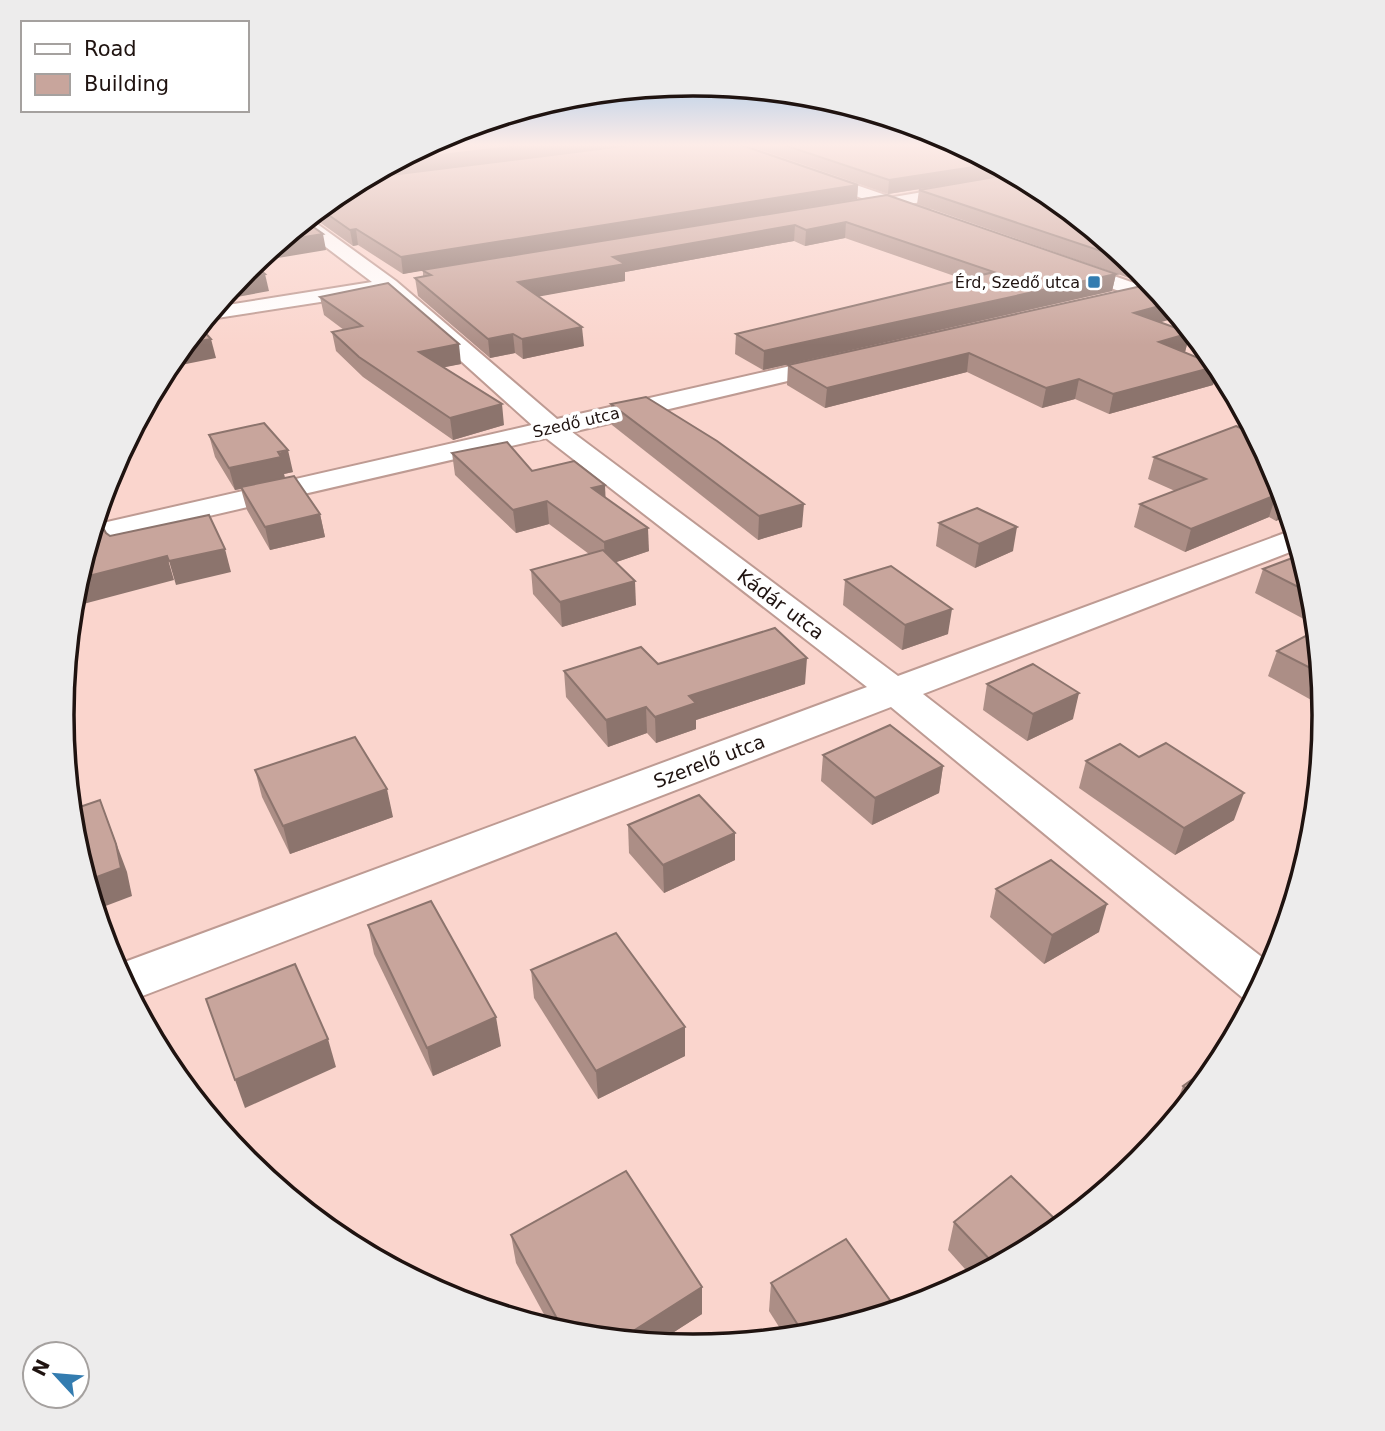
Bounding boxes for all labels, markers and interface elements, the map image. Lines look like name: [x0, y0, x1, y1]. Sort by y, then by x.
legend: [21, 21, 248, 112]
text: Road: [84, 37, 137, 61]
text: Building: [84, 72, 169, 96]
place label: Érd, Szedő utca: [955, 273, 1080, 292]
marker: Érd, Szedő utca: [1086, 274, 1102, 290]
street label: Szedő utca: [531, 403, 621, 442]
street label: Kádár utca: [733, 564, 829, 644]
street label: Szerelő utca: [650, 730, 768, 792]
north arrow: [21, 1340, 91, 1410]
text: N: [27, 1356, 54, 1380]

